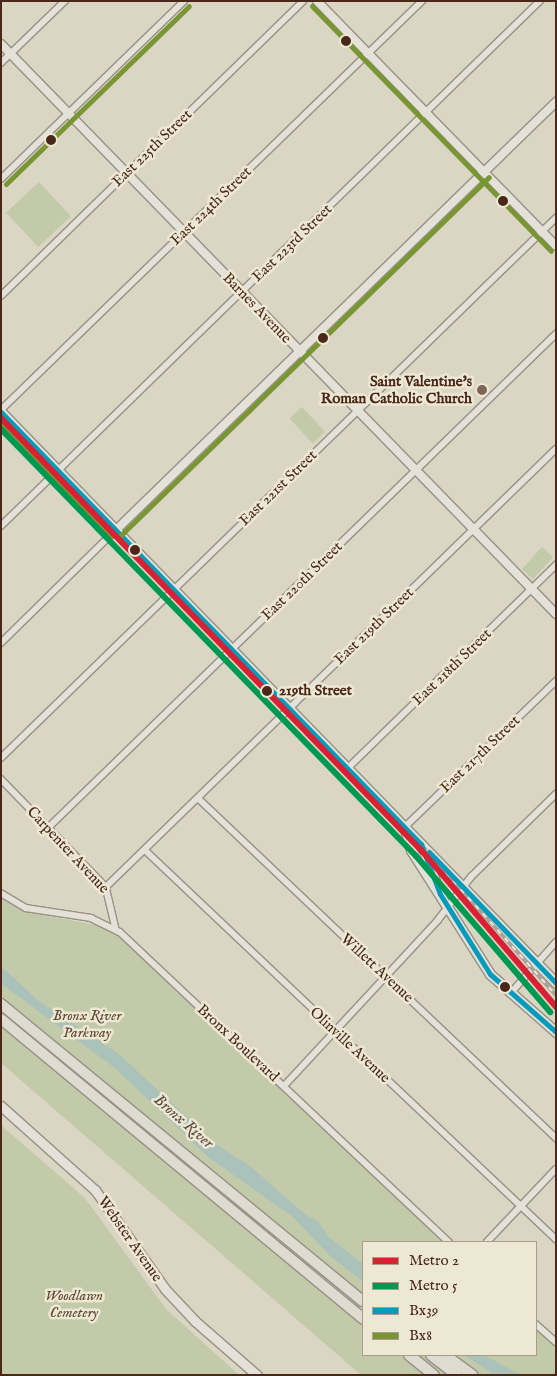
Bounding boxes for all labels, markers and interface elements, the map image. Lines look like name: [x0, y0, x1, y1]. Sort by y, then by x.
unlabelled marker: [341, 36, 351, 46]
street label: East 225th Street: [108, 106, 196, 190]
unlabelled marker: [46, 135, 56, 145]
street label: East 224th Street: [167, 163, 255, 249]
unlabelled marker: [498, 196, 508, 206]
street label: East 223rd Street: [248, 200, 336, 286]
street label: Barnes Avenue: [219, 269, 295, 347]
unlabelled marker: [318, 333, 328, 343]
place label: Saint Valentine's Roman Catholic Church: [321, 372, 472, 407]
marker: Saint Valentine's Roman Catholic Church: [476, 384, 488, 396]
street label: East 221st Street: [235, 446, 321, 530]
street label: East 220th Street: [258, 538, 346, 624]
unlabelled marker: [130, 545, 140, 555]
street label: East 219th Street: [331, 584, 417, 668]
street label: East 218th Street: [409, 625, 495, 709]
place label: 219th Street: [279, 682, 352, 700]
marker: 219th Street: [259, 683, 275, 699]
street label: East 217th Street: [436, 711, 524, 797]
street label: Carpenter Avenue: [23, 803, 113, 897]
street label: Willett Avenue: [337, 930, 417, 1006]
unlabelled marker: [500, 982, 510, 992]
street label: Bronx Boulevard: [193, 1001, 283, 1085]
street label: Olinville Avenue: [306, 1003, 394, 1087]
park label: Bronx River Parkway: [53, 1006, 121, 1041]
water label: Bronx River: [149, 1091, 217, 1153]
street label: Webster Avenue: [94, 1193, 166, 1285]
legend: [362, 1241, 537, 1356]
text: Metro 2: [409, 1251, 459, 1270]
text: Metro 5: [409, 1276, 457, 1295]
park label: Woodlawn Cemetery: [45, 1286, 103, 1321]
text: Bx39: [409, 1301, 438, 1320]
text: Bx8: [409, 1326, 432, 1345]

